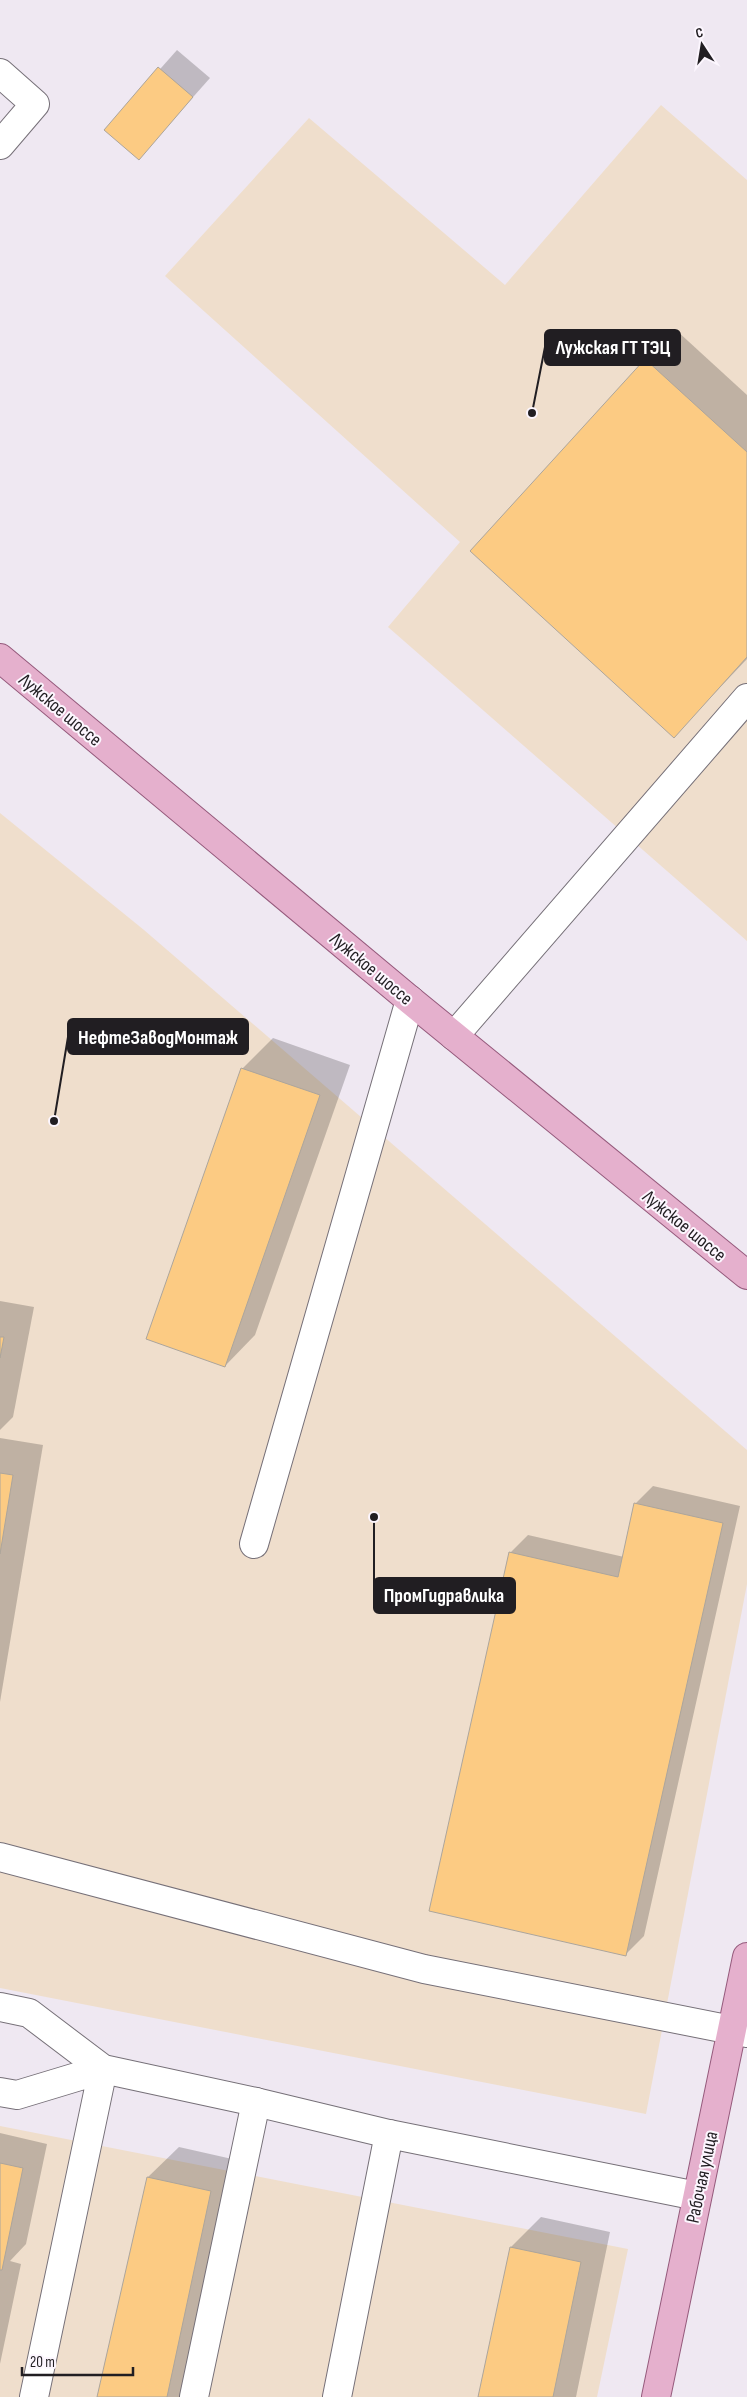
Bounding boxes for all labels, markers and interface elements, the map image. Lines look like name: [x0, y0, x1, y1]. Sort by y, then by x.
north arrow: [677, 20, 727, 70]
text: С: [694, 24, 705, 42]
callout: Лужская ГТ ТЭЦ: [545, 330, 680, 365]
text: Лужская ГТ ТЭЦ: [555, 336, 670, 360]
street label: Лужское шоссе: [13, 668, 106, 751]
street label: Лужское шоссе: [324, 927, 417, 1010]
callout: НефтеЗаводМонтаж: [68, 1019, 248, 1054]
text: НефтеЗаводМонтаж: [78, 1026, 239, 1050]
street label: Лужское шоссе: [637, 1185, 731, 1267]
callout: ПромГидравлика: [374, 1578, 515, 1613]
text: ПромГидравлика: [384, 1584, 504, 1608]
street label: Рабочая улица: [682, 2129, 723, 2225]
scale bar: [22, 2344, 134, 2376]
text: 20 m: [30, 2353, 55, 2372]

